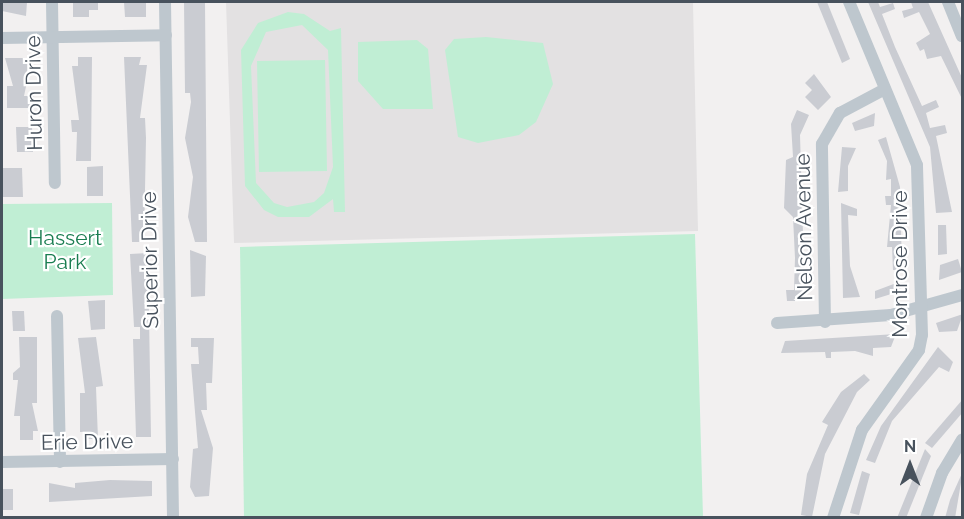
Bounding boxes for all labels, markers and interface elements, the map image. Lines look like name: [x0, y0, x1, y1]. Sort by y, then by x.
street label: Huron Drive: [20, 35, 48, 151]
street label: Nelson Avenue: [790, 153, 818, 301]
street label: Montrose Drive: [887, 190, 913, 338]
street label: Superior Drive: [136, 191, 164, 329]
park label: Hassert Park: [28, 225, 102, 275]
street label: Erie Drive: [41, 429, 133, 455]
north arrow: [880, 435, 940, 495]
text: N: [904, 437, 916, 456]

